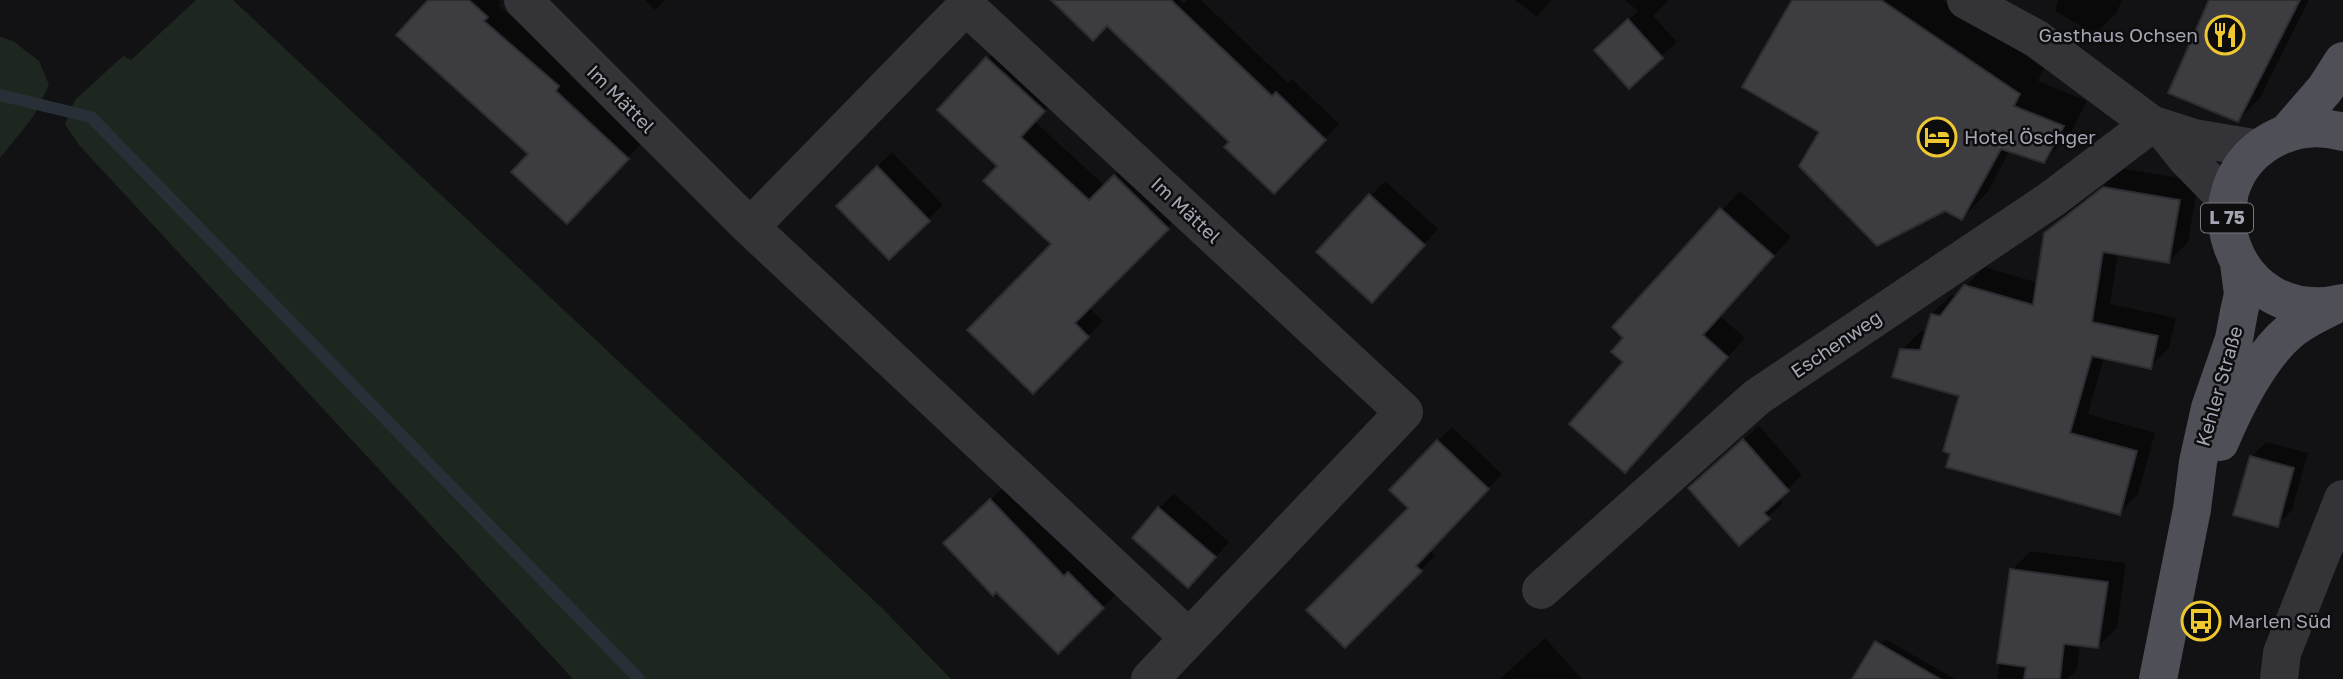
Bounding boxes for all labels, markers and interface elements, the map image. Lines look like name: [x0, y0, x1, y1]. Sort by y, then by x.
restaurant icon: Gasthaus Ochsen: [2204, 14, 2246, 56]
place label: Gasthaus Ochsen: [2039, 23, 2198, 46]
street label: Im Mättel: [583, 60, 660, 137]
hotel icon: Hotel Öschger: [1916, 116, 1958, 158]
place label: Hotel Öschger: [1964, 125, 2096, 148]
street label: Im Mättel: [1147, 172, 1226, 248]
road number: L 75: [2201, 204, 2253, 232]
street label: Eschenweg: [1786, 305, 1885, 382]
street label: Kehler Straße: [2190, 323, 2247, 449]
bus stop icon: Marlen Süd: [2180, 600, 2222, 642]
place label: Marlen Süd: [2228, 609, 2331, 632]

